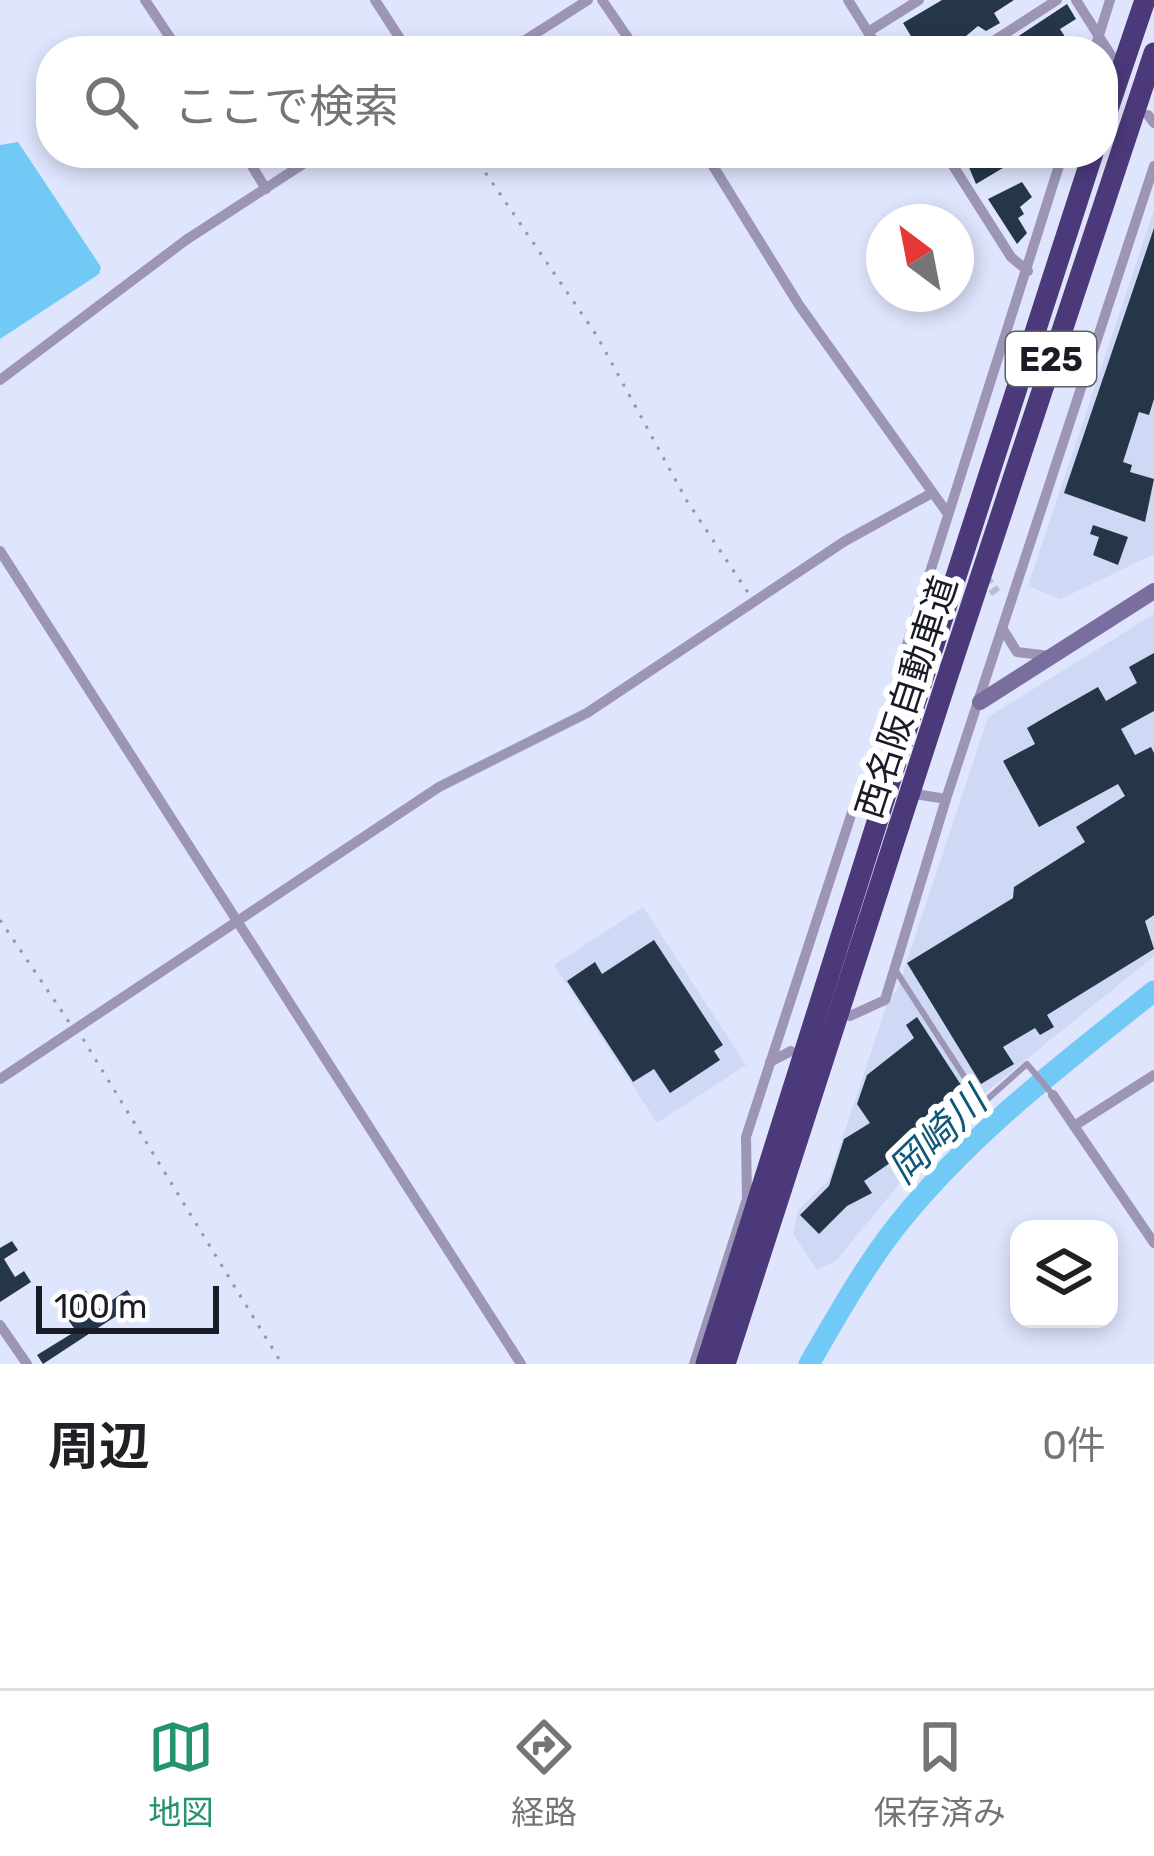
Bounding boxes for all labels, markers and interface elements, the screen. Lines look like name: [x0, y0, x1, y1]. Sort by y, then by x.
search box: [36, 36, 1118, 168]
icon: search: [78, 69, 144, 135]
text: ここで検索: [174, 80, 399, 133]
north arrow: [866, 204, 974, 312]
road number: E25: [1006, 332, 1096, 386]
street label: 西名阪自動車道: [847, 571, 966, 824]
water label: 岡崎川: [880, 1076, 999, 1193]
map controls: [1010, 1220, 1118, 1328]
button: layers: [1010, 1220, 1118, 1328]
scale bar: [36, 1280, 219, 1333]
text: 100 m: [54, 1287, 147, 1326]
text: 周辺: [48, 1416, 150, 1477]
text: 0件: [1042, 1423, 1106, 1469]
tab: 地図: [148, 1714, 214, 1834]
tab: 経路: [511, 1714, 577, 1834]
tab: 保存済み: [874, 1714, 1006, 1834]

